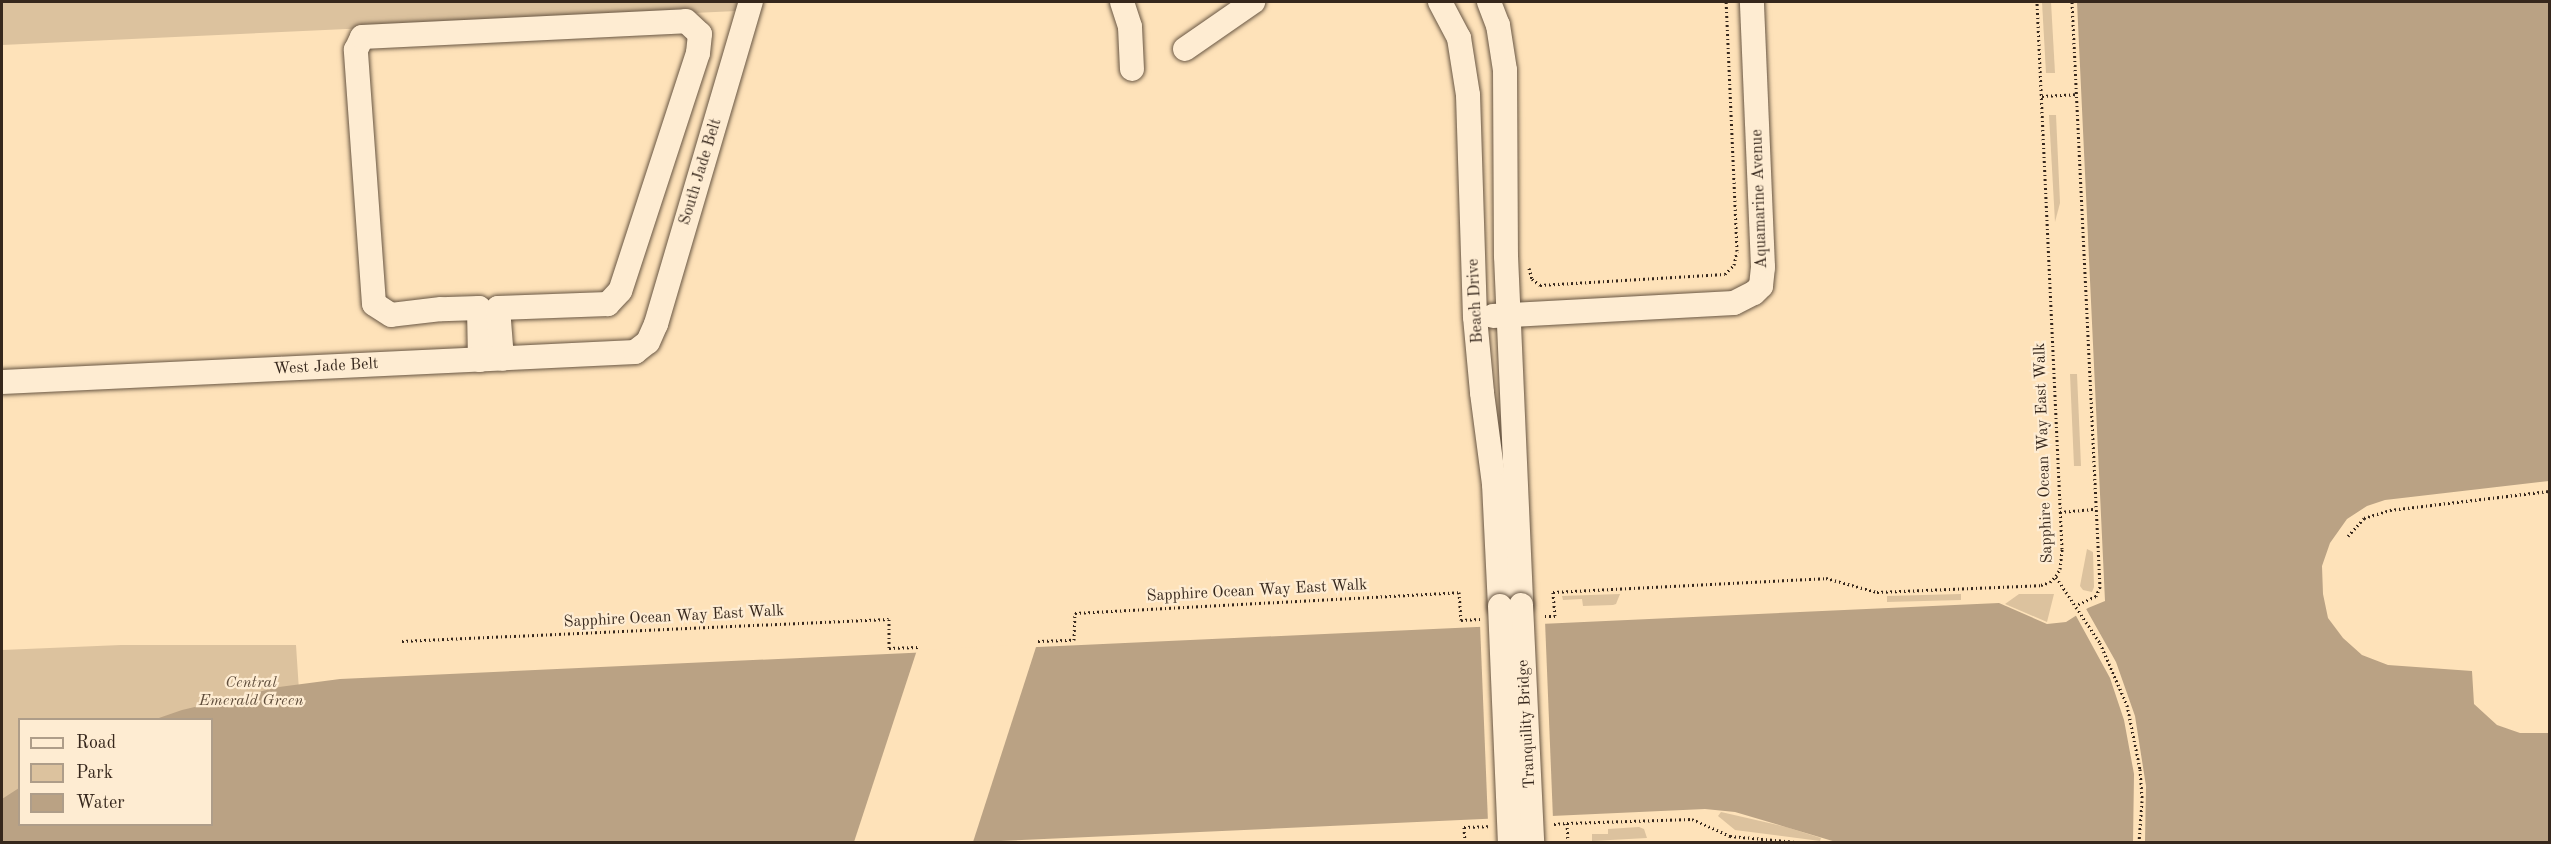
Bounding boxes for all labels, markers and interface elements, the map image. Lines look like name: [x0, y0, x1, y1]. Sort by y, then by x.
street label: South Jade Belt: [676, 116, 726, 228]
street label: Aquamarine Avenue: [1748, 129, 1772, 269]
street label: Beach Drive: [1464, 258, 1488, 344]
street label: Sapphire Ocean Way East Walk: [2031, 342, 2057, 564]
street label: West Jade Belt: [273, 355, 379, 379]
street label: Sapphire Ocean Way East Walk: [1146, 576, 1368, 606]
street label: Sapphire Ocean Way East Walk: [563, 602, 785, 632]
street label: Tranquility Bridge: [1514, 659, 1540, 789]
park label: Central Emerald Green: [199, 673, 303, 711]
legend: [18, 718, 213, 826]
text: Road: [76, 734, 116, 752]
text: Park: [76, 764, 113, 782]
text: Water: [76, 794, 125, 812]

